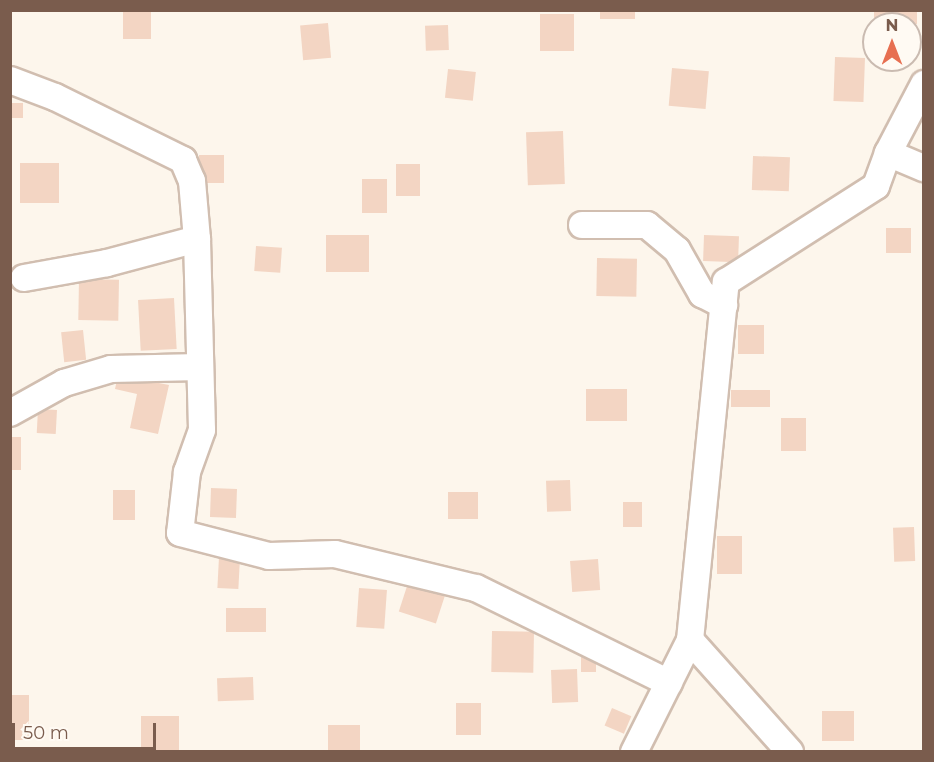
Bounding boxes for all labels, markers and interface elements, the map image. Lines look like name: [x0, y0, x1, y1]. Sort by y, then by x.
north arrow: [862, 12, 922, 72]
text: N: [886, 16, 898, 35]
scale bar: [15, 711, 159, 749]
text: 50 m: [23, 722, 69, 744]

